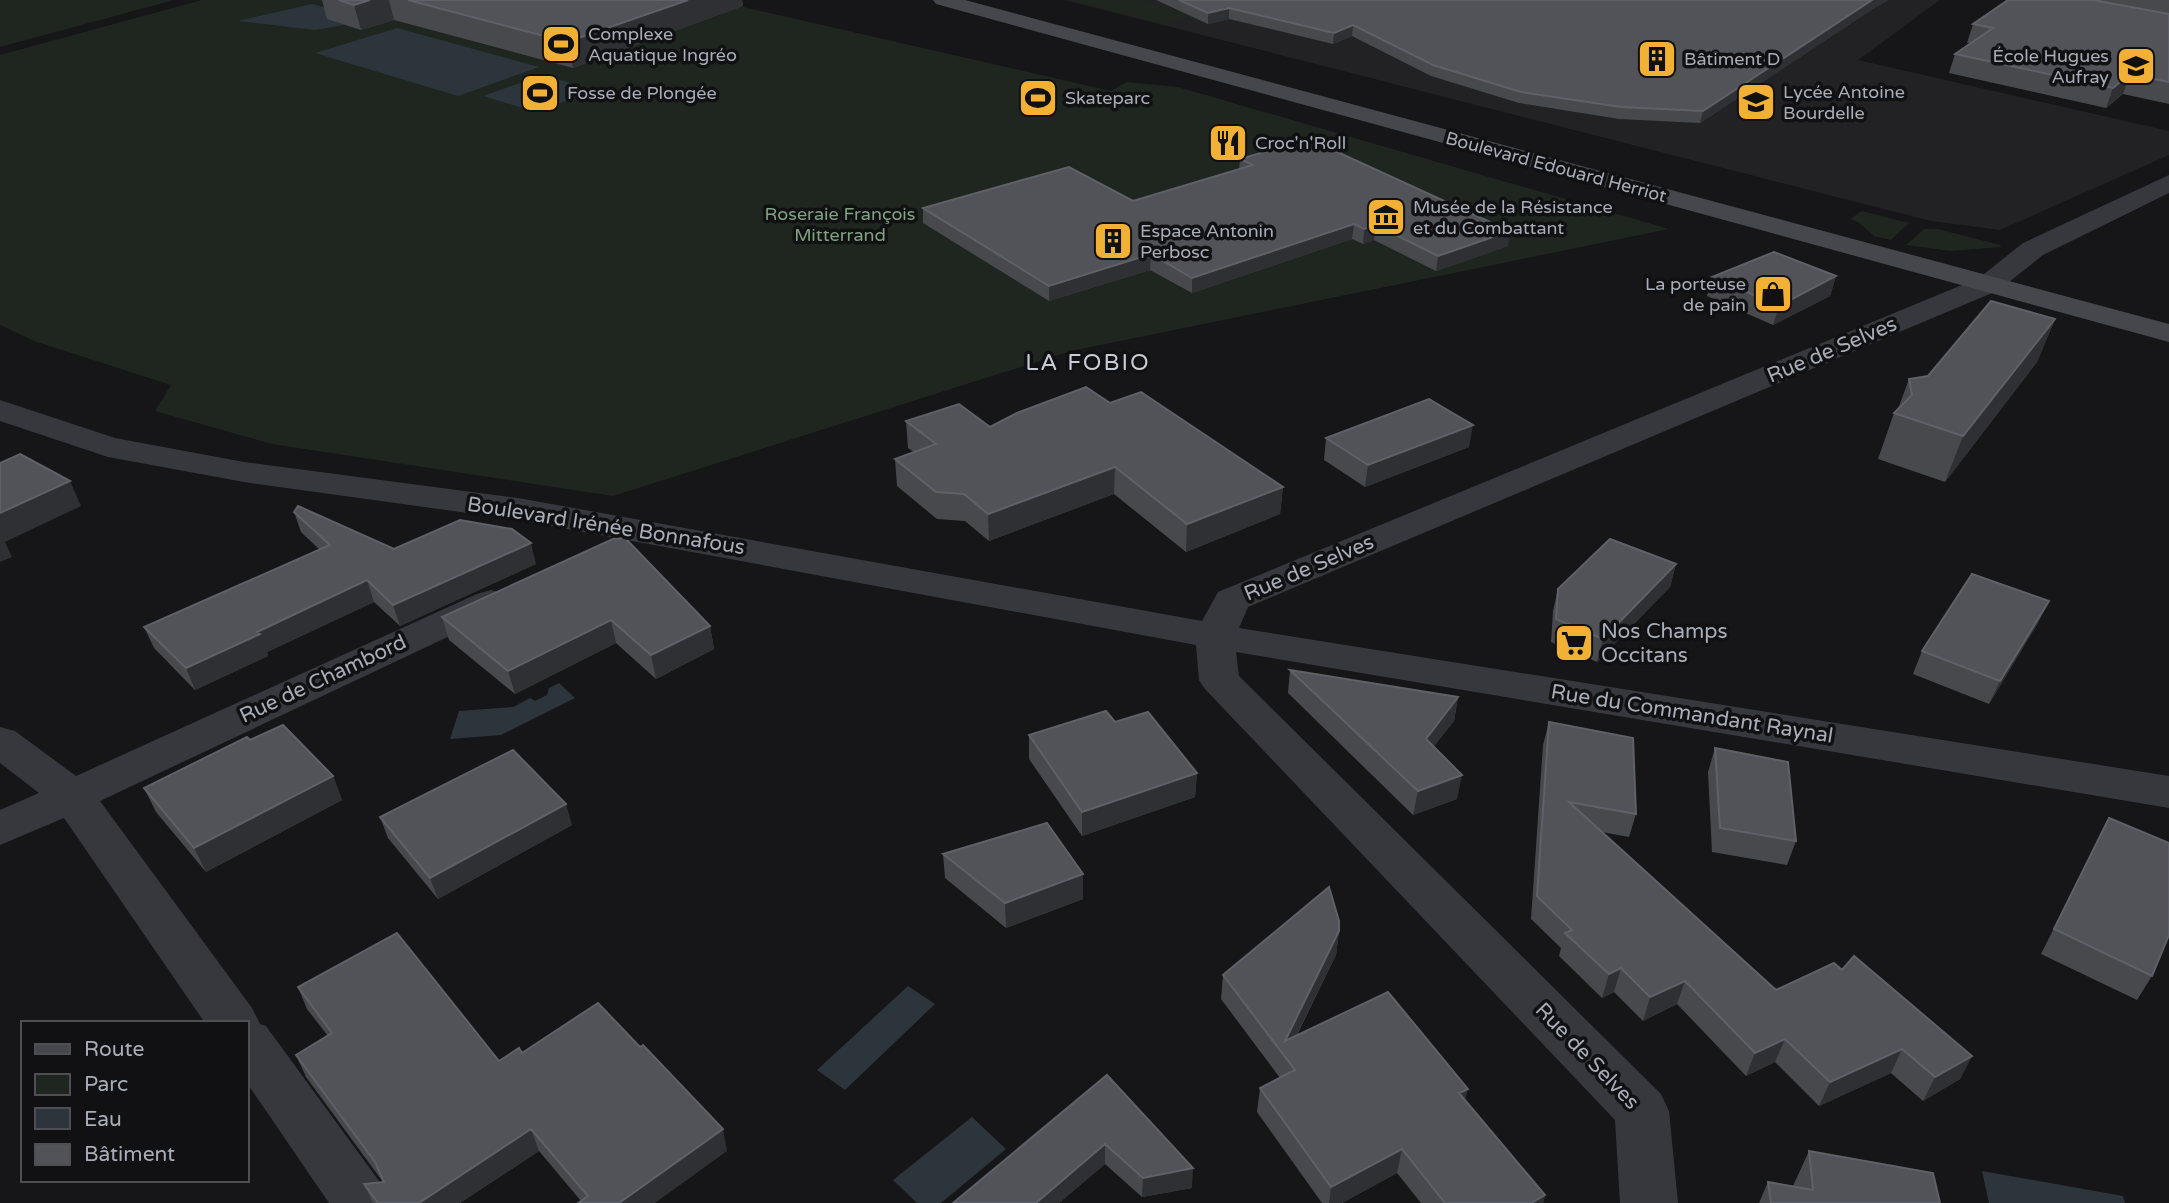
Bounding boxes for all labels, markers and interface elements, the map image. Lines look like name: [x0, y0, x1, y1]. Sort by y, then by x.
sports icon: Complexe Aquatique Ingréo: [540, 23, 582, 65]
place label: Complexe Aquatique Ingréo: [588, 23, 737, 66]
building icon: Bâtiment D: [1636, 38, 1678, 80]
place label: École Hugues Aufray: [1992, 45, 2109, 88]
school or university icon: École Hugues Aufray: [2115, 45, 2157, 87]
place label: Bâtiment D: [1684, 48, 1780, 70]
sports icon: Fosse de Plongée: [519, 72, 561, 114]
sports icon: Skateparc: [1017, 77, 1059, 119]
school or university icon: Lycée Antoine Bourdelle: [1735, 81, 1777, 123]
place label: Lycée Antoine Bourdelle: [1783, 81, 1905, 124]
place label: Fosse de Plongée: [567, 82, 717, 104]
place label: Skateparc: [1065, 87, 1150, 109]
restaurant icon: Croc'n'Roll: [1207, 122, 1249, 164]
street label: Boulevard Edouard Herriot: [1443, 127, 1669, 207]
place label: Croc'n'Roll: [1255, 132, 1346, 154]
museum icon: Musée de la Résistance et du Combattant: [1365, 196, 1407, 238]
place label: Musée de la Résistance et du Combattant: [1413, 196, 1613, 239]
park label: Roseraie François Mitterrand: [765, 203, 915, 246]
building icon: Espace Antonin Perbosc: [1092, 220, 1134, 262]
place label: Espace Antonin Perbosc: [1140, 220, 1274, 263]
place label: La porteuse de pain: [1645, 273, 1746, 316]
shop icon: La porteuse de pain: [1752, 273, 1794, 315]
street label: Rue de Selves: [1763, 311, 1901, 389]
district label: LA FOBIO: [1025, 349, 1151, 377]
street label: Boulevard Irénée Bonnafous: [465, 492, 747, 560]
street label: Rue de Selves: [1240, 529, 1378, 607]
place label: Nos Champs Occitans: [1601, 619, 1728, 668]
supermarket icon: Nos Champs Occitans: [1553, 622, 1595, 664]
street label: Rue de Chambord: [236, 629, 410, 729]
street label: Rue du Commandant Raynal: [1549, 679, 1835, 749]
street label: Rue de Selves: [1530, 997, 1644, 1115]
legend: [21, 1021, 248, 1182]
text: Route: [84, 1037, 144, 1062]
text: Parc: [84, 1072, 128, 1097]
text: Eau: [84, 1107, 122, 1132]
text: Bâtiment: [84, 1142, 175, 1167]

